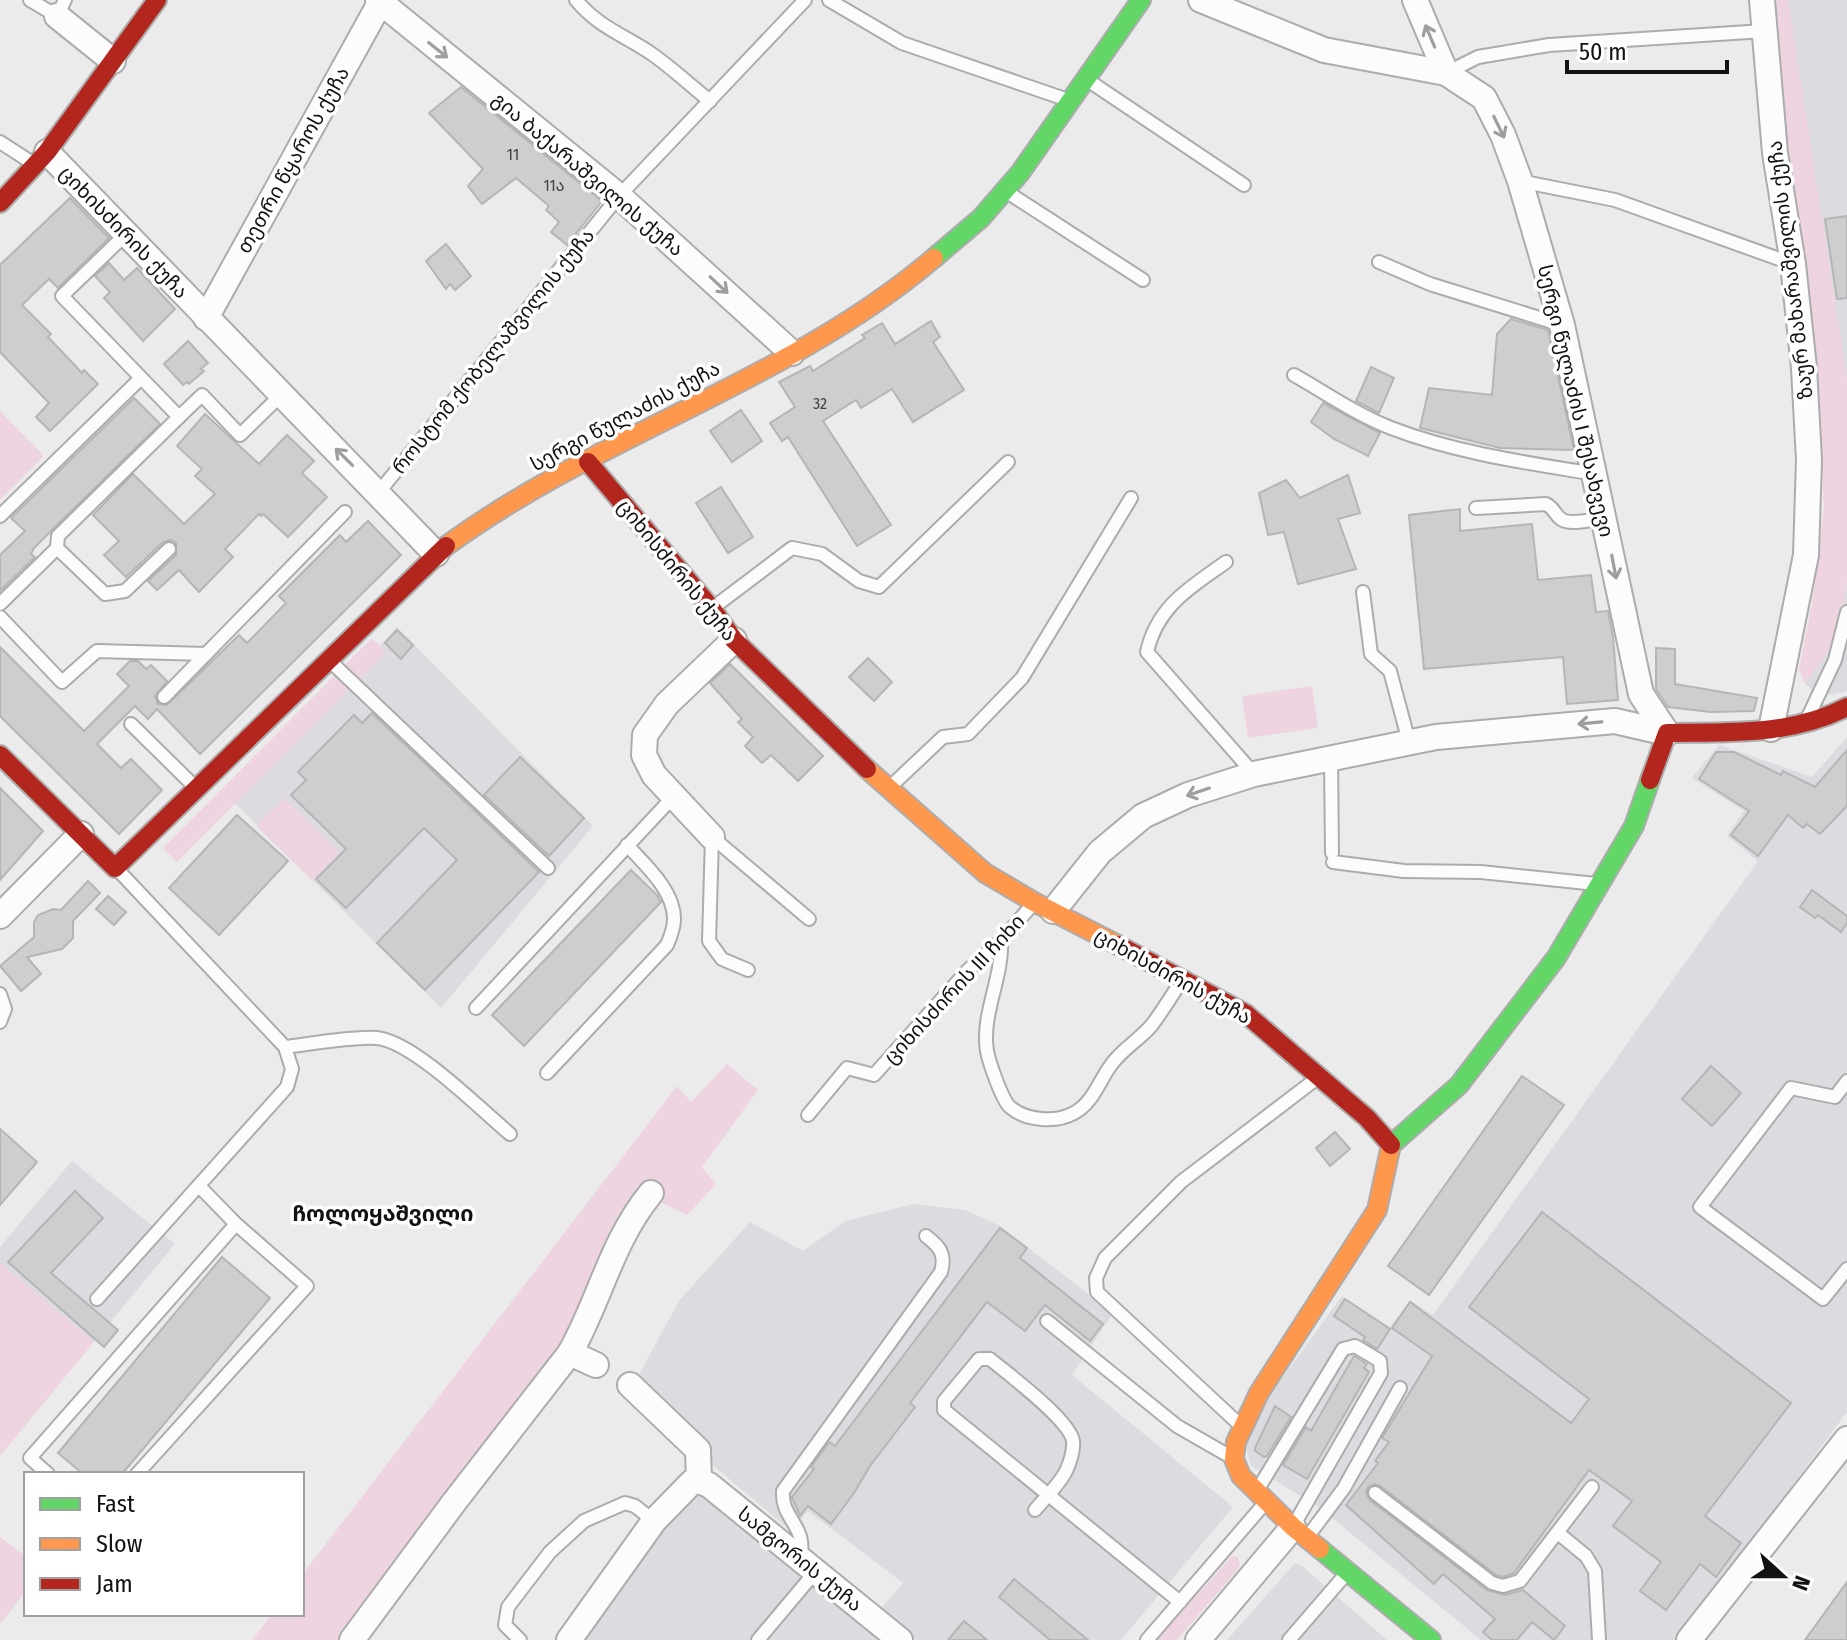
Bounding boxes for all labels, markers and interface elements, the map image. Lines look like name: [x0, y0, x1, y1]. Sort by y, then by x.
scale bar: [1567, 24, 1727, 74]
one-way arrow: [1422, 25, 1437, 49]
text: 50 m: [1579, 38, 1627, 66]
one-way arrow: [427, 41, 448, 59]
street label: თეთრი წყაროს ქუჩა: [232, 62, 354, 258]
street label: გია ბაქარაშვილის ქუჩა: [487, 87, 689, 262]
one-way arrow: [1491, 114, 1507, 138]
street label: ზაურ მახარაშვილის ქუჩა: [1762, 139, 1819, 401]
house number: 11: [507, 145, 519, 164]
street label: ციხისძირის ქუჩა: [55, 161, 193, 303]
house number: 11ა: [543, 176, 565, 195]
street label: როსტომ ქობელაშვილის ქუჩა: [387, 224, 600, 479]
street label: სერგი წულაძის I შესახვევი: [1532, 263, 1619, 540]
one-way arrow: [709, 276, 729, 295]
street label: სერგი წულაძის ქუჩა: [526, 356, 724, 477]
house number: 32: [813, 394, 827, 413]
one-way arrow: [335, 448, 354, 467]
street label: ციხისძირის ქუჩა: [613, 494, 741, 646]
one-way arrow: [1607, 554, 1622, 580]
one-way arrow: [1577, 716, 1604, 731]
one-way arrow: [1185, 786, 1210, 801]
street label: ციხისძირის III ჩიხი: [878, 909, 1030, 1069]
street label: ციხისძირის ქუჩა: [1091, 923, 1255, 1029]
district label: ჩოლოყაშვილი: [292, 1200, 474, 1227]
legend: [24, 1472, 304, 1616]
text: Fast: [96, 1490, 135, 1518]
street label: სამგორის ქუჩა: [733, 1501, 867, 1617]
text: Slow: [96, 1530, 143, 1558]
north arrow: [1743, 1536, 1823, 1616]
text: Jam: [96, 1570, 133, 1598]
text: N: [1786, 1572, 1816, 1594]

